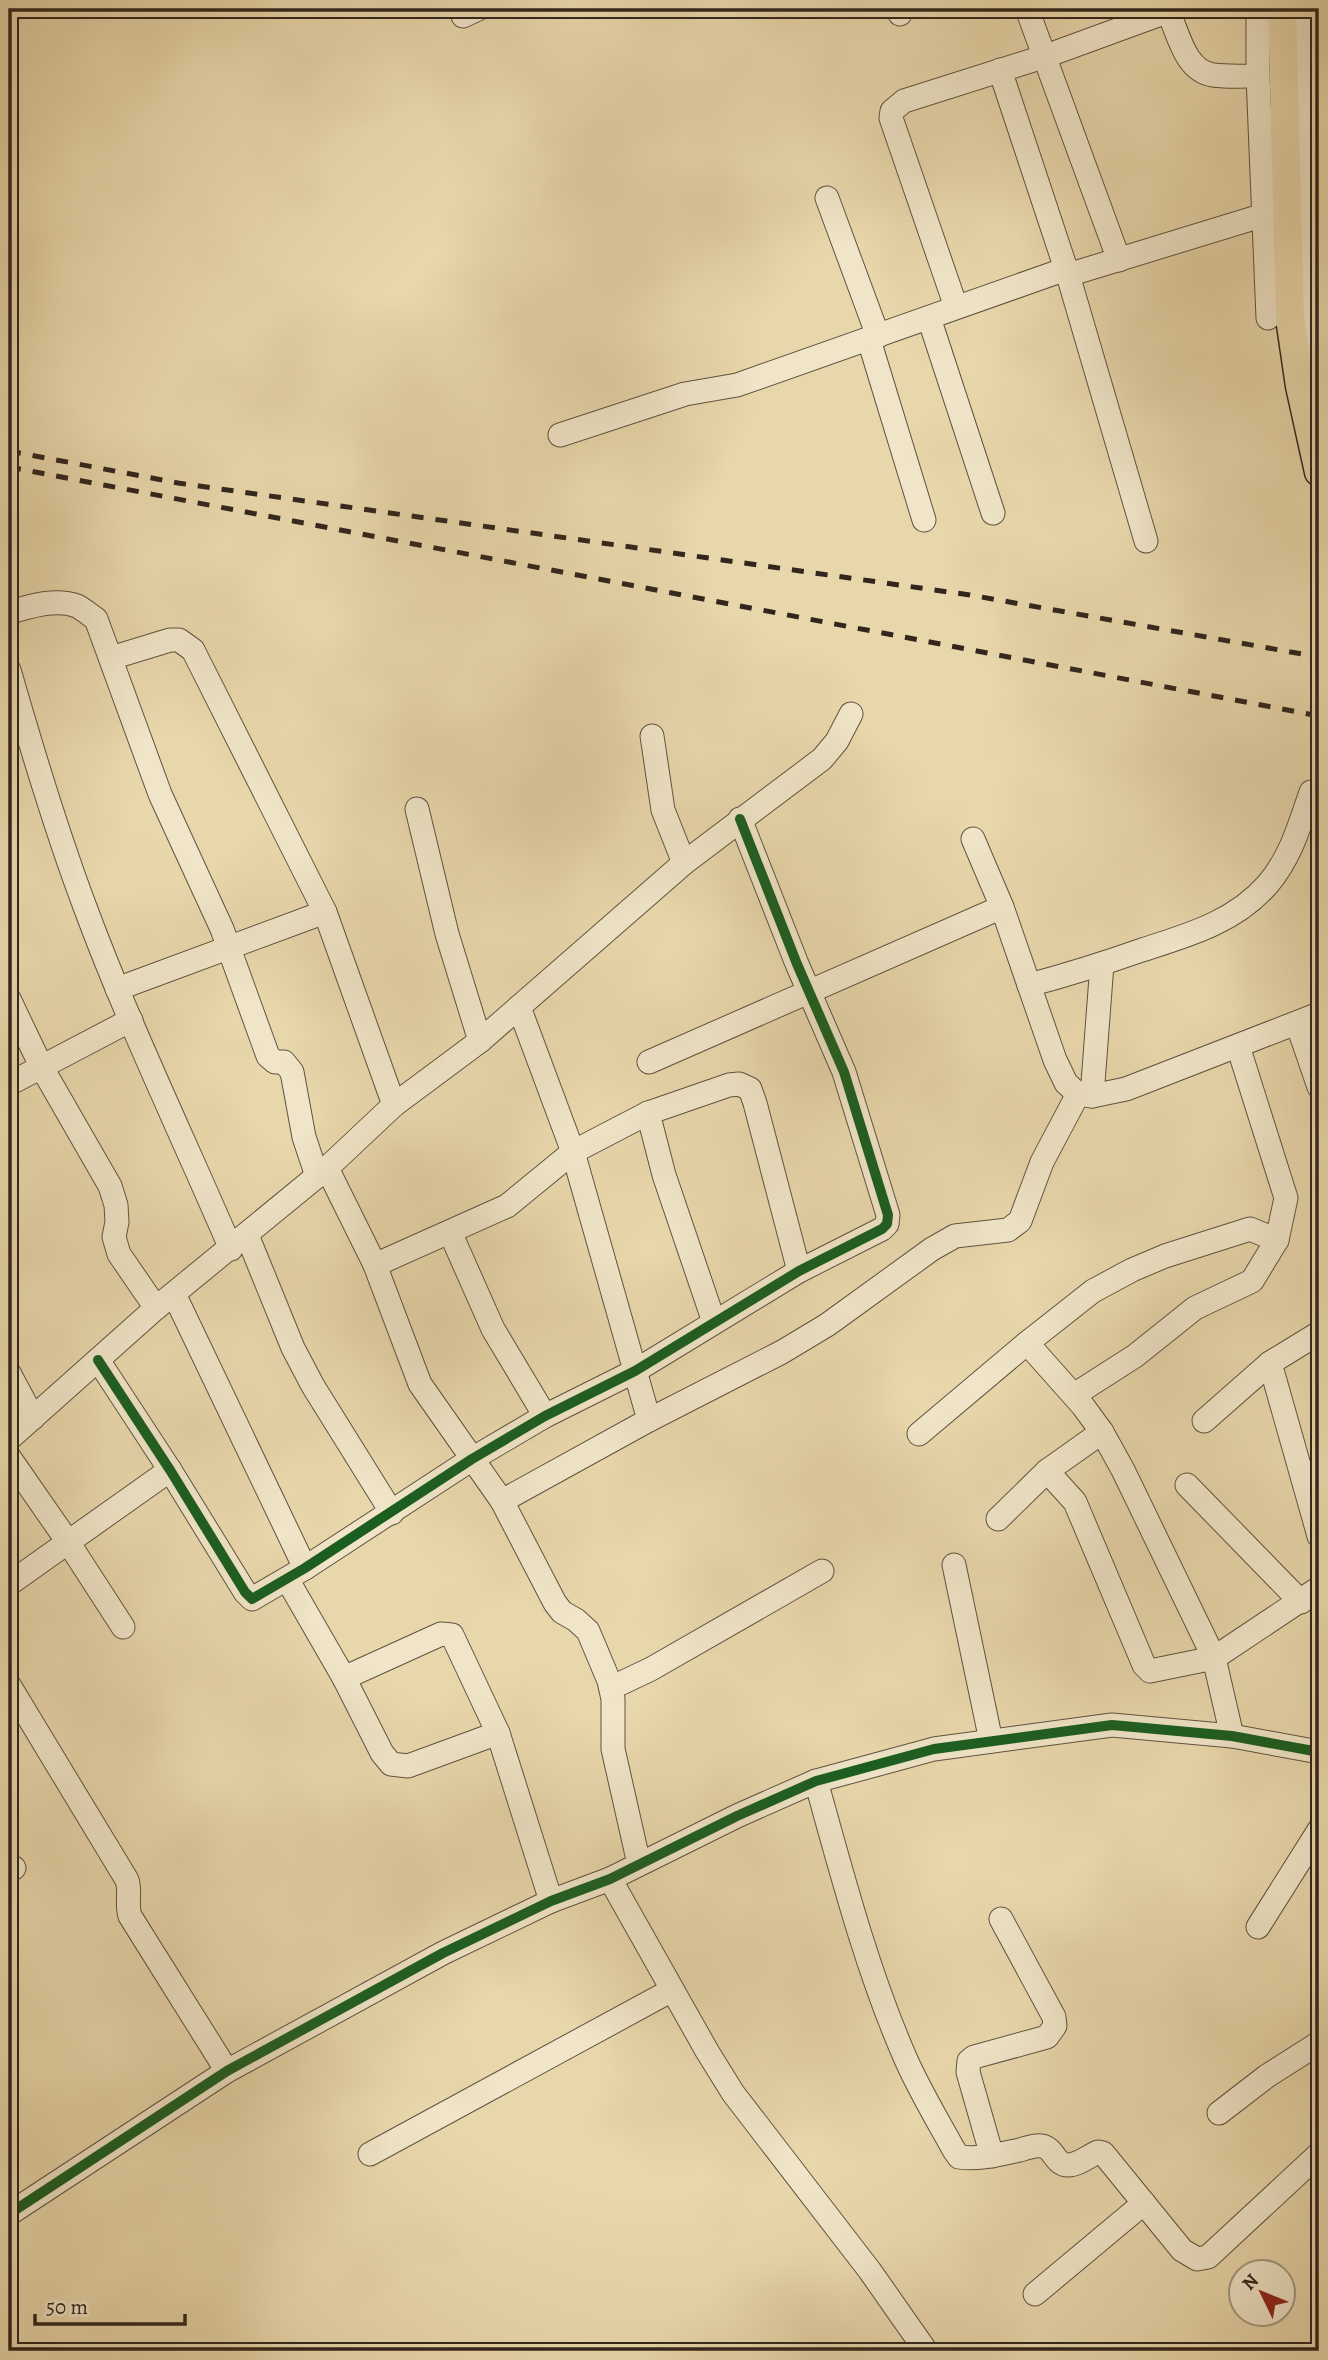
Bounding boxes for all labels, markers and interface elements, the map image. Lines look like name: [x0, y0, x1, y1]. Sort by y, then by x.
north arrow: [1226, 2258, 1296, 2328]
text: N: [1236, 2268, 1265, 2296]
scale bar: [35, 2283, 186, 2327]
text: 50 m: [46, 2293, 88, 2321]

